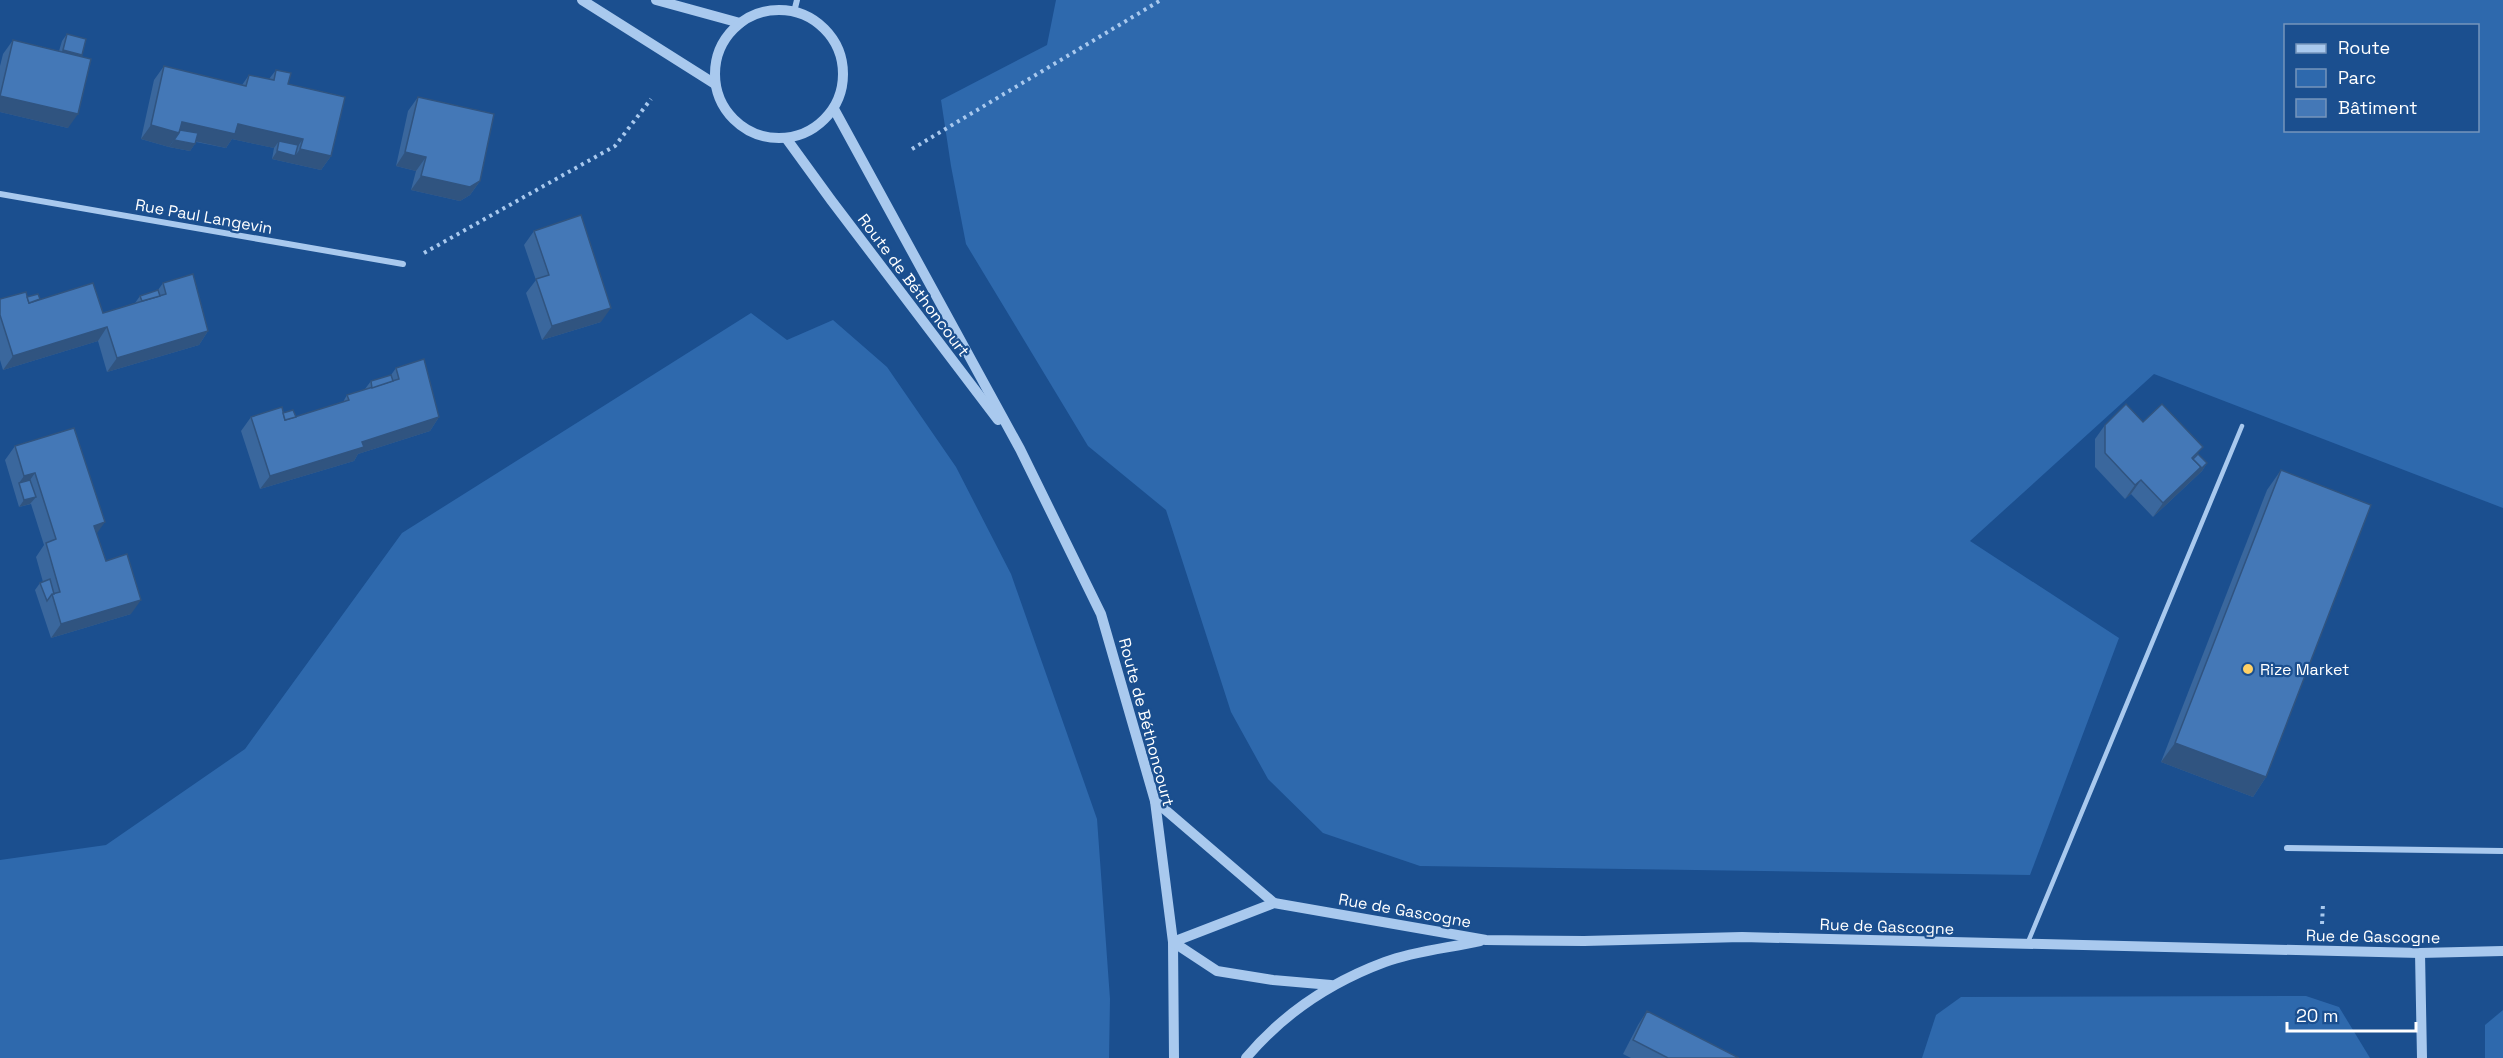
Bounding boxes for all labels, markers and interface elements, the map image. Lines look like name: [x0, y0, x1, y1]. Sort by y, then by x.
legend: [2284, 24, 2479, 132]
text: Route: [2338, 36, 2390, 59]
text: Parc: [2338, 66, 2376, 89]
text: Bâtiment: [2338, 96, 2418, 119]
street label: Rue Paul Langevin: [134, 194, 274, 239]
street label: Route de Béthoncourt: [853, 210, 974, 361]
street label: Route de Béthoncourt: [1114, 636, 1179, 809]
place label: Rize Market: [2260, 659, 2349, 680]
marker: Rize Market: [2241, 662, 2255, 676]
street label: Rue de Gascogne: [1337, 888, 1473, 933]
street label: Rue de Gascogne: [1819, 914, 1955, 939]
street label: Rue de Gascogne: [2306, 925, 2440, 948]
scale bar: [2287, 995, 2416, 1033]
text: 20 m: [2296, 1004, 2339, 1027]

